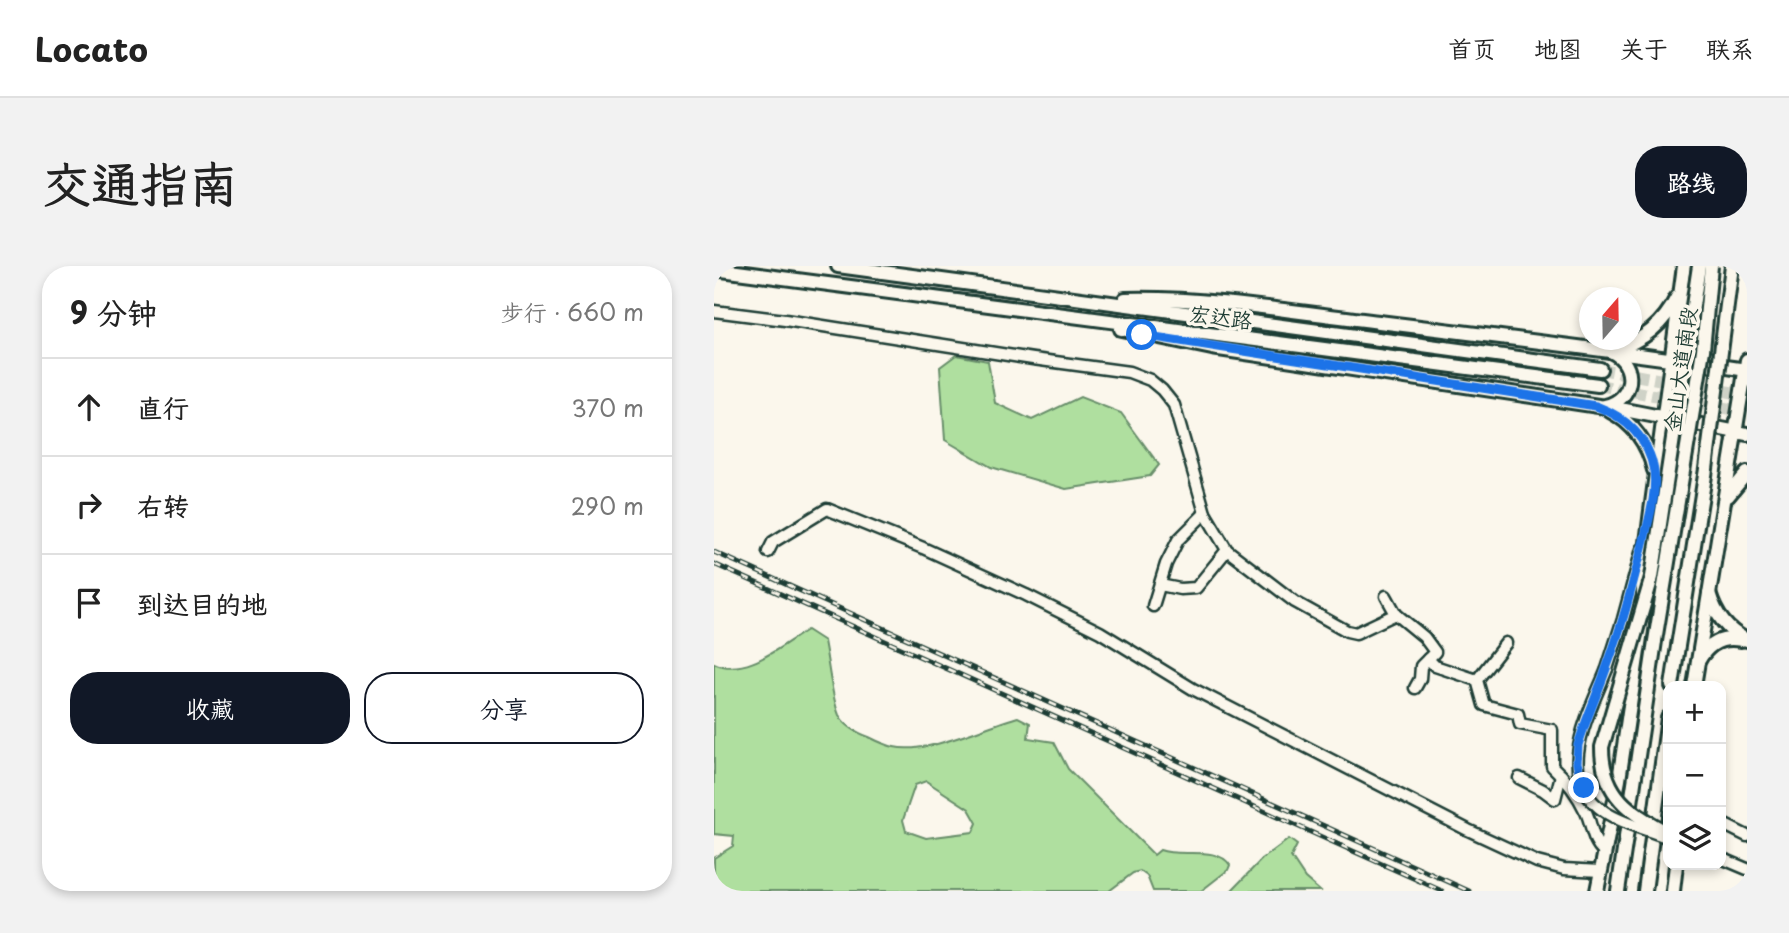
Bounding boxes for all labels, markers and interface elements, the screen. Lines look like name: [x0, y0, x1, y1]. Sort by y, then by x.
text: Locato: [35, 23, 148, 73]
text: 首页: [1448, 30, 1496, 66]
text: 地图: [1534, 30, 1582, 66]
text: 关于: [1620, 30, 1668, 66]
text: 联系: [1706, 30, 1754, 66]
text: 交通指南: [42, 145, 238, 219]
button: 路线: [1635, 146, 1747, 218]
north arrow: [1579, 287, 1642, 350]
text: 9 分钟: [70, 289, 157, 334]
text: 步行 · 660 m: [501, 294, 644, 329]
street label: 宏达路: [1188, 296, 1254, 336]
street label: 金山大道南段: [1654, 304, 1704, 434]
route start: [1126, 319, 1157, 350]
icon: ahead: [70, 388, 108, 426]
text: 直行: [137, 388, 189, 427]
text: 370 m: [571, 390, 644, 425]
icon: right: [70, 486, 108, 524]
text: 右转: [137, 486, 189, 525]
text: 290 m: [571, 488, 644, 523]
icon: arrive: [70, 584, 108, 622]
text: 到达目的地: [137, 584, 267, 623]
button: 收藏: [70, 672, 350, 744]
button: 分享: [364, 672, 644, 744]
map controls: [1663, 681, 1726, 870]
button: +: [1663, 681, 1726, 744]
button: −: [1663, 744, 1726, 807]
route end: [1568, 772, 1599, 803]
button: layers: [1663, 807, 1726, 870]

